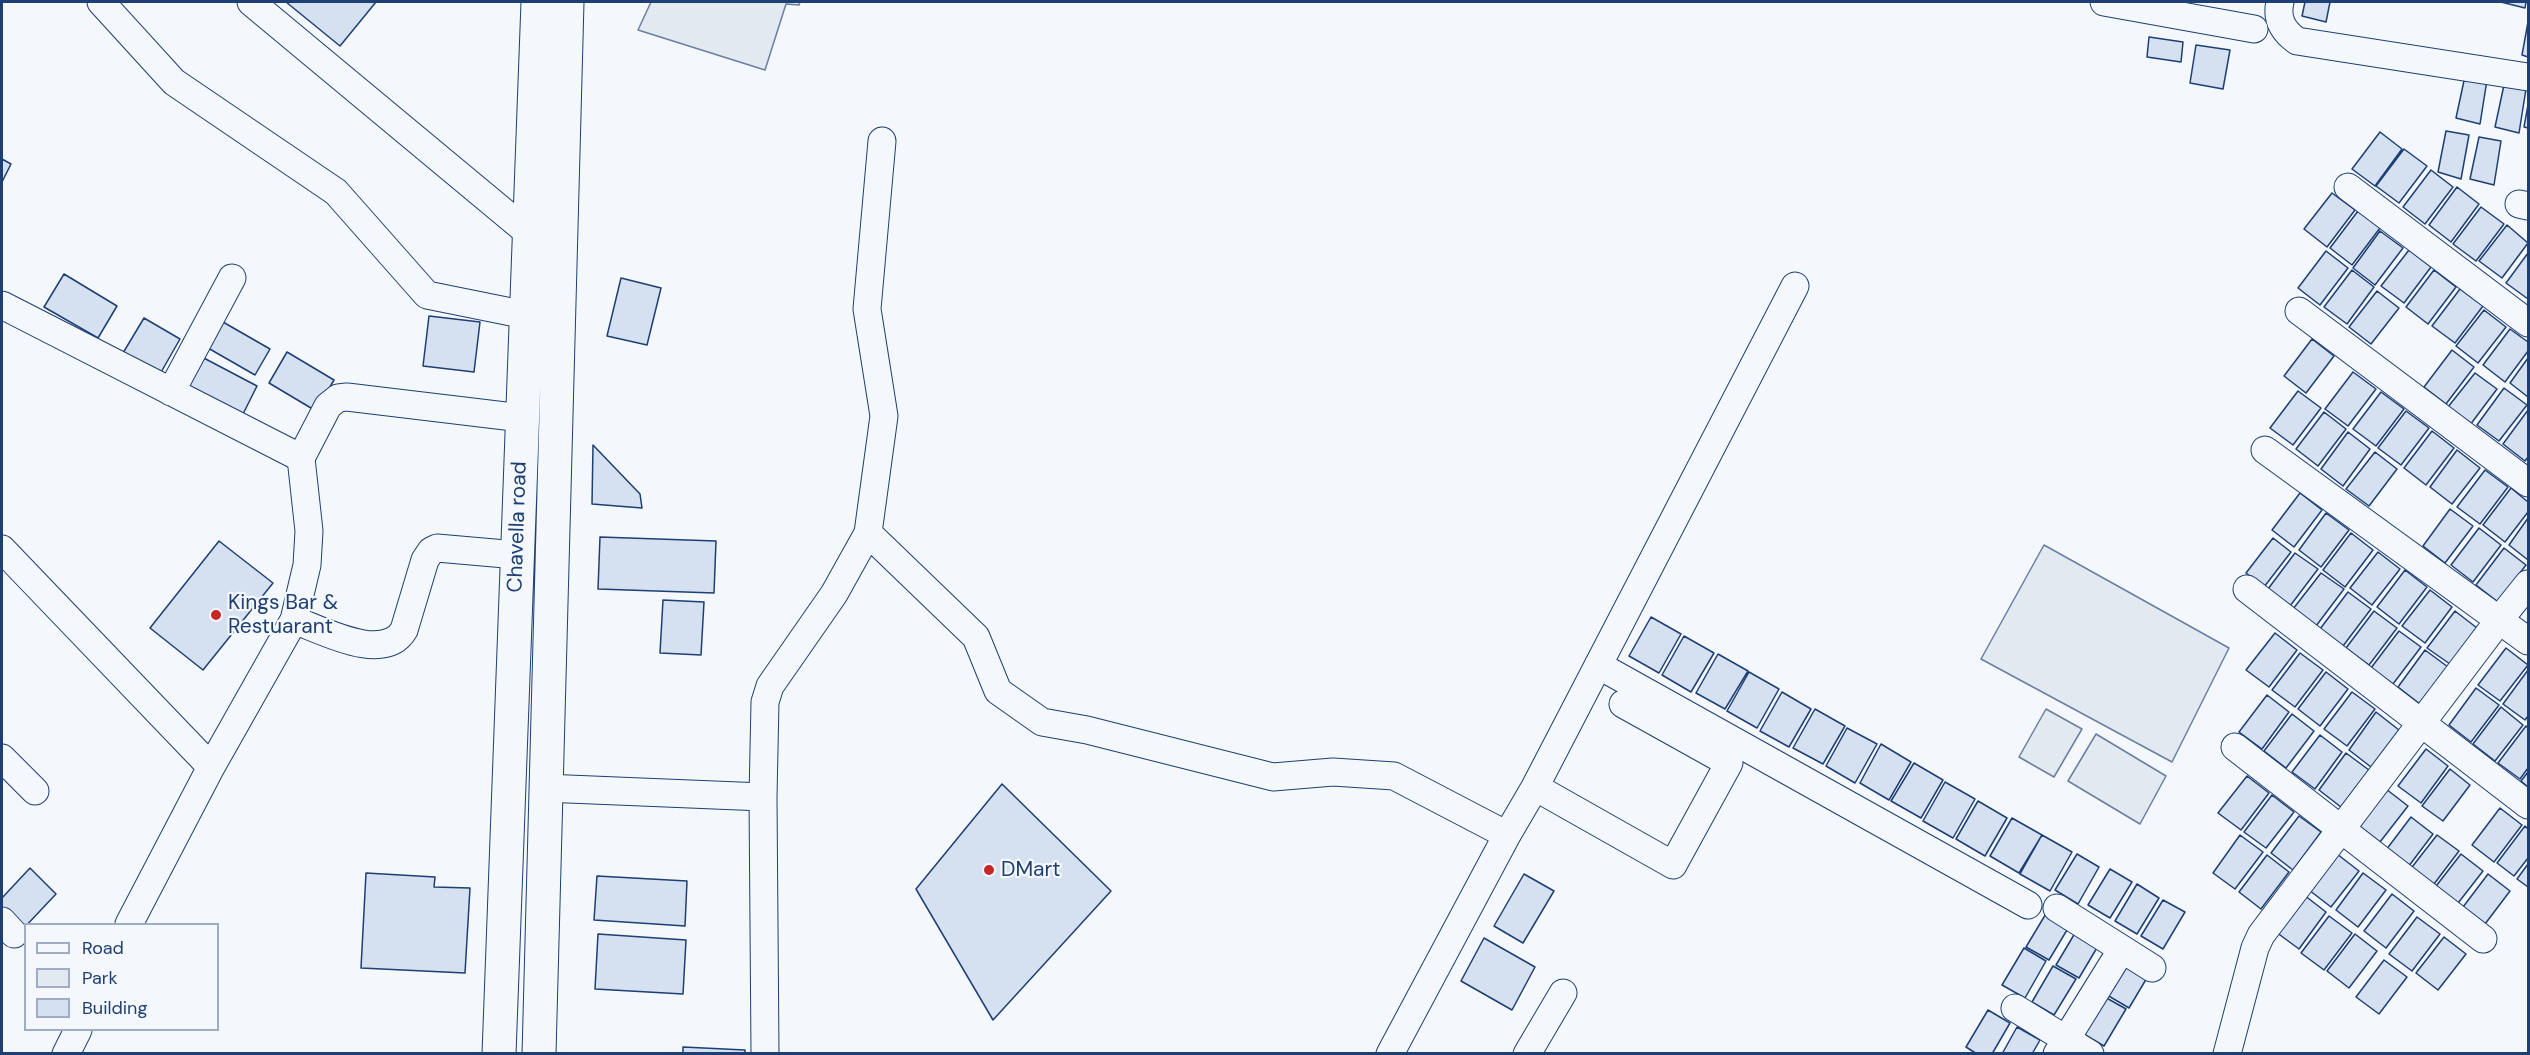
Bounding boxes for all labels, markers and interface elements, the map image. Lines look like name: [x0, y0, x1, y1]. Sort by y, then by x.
street label: Chavella road: [503, 461, 533, 593]
place label: Kings Bar & Restuarant: [228, 590, 338, 640]
marker: Kings Bar & Restuarant: [209, 608, 223, 622]
place label: DMart: [1001, 857, 1061, 883]
marker: DMart: [982, 863, 996, 877]
legend: [24, 923, 219, 1031]
text: Road: [82, 936, 124, 960]
text: Park: [82, 966, 118, 990]
text: Building: [82, 996, 147, 1020]

